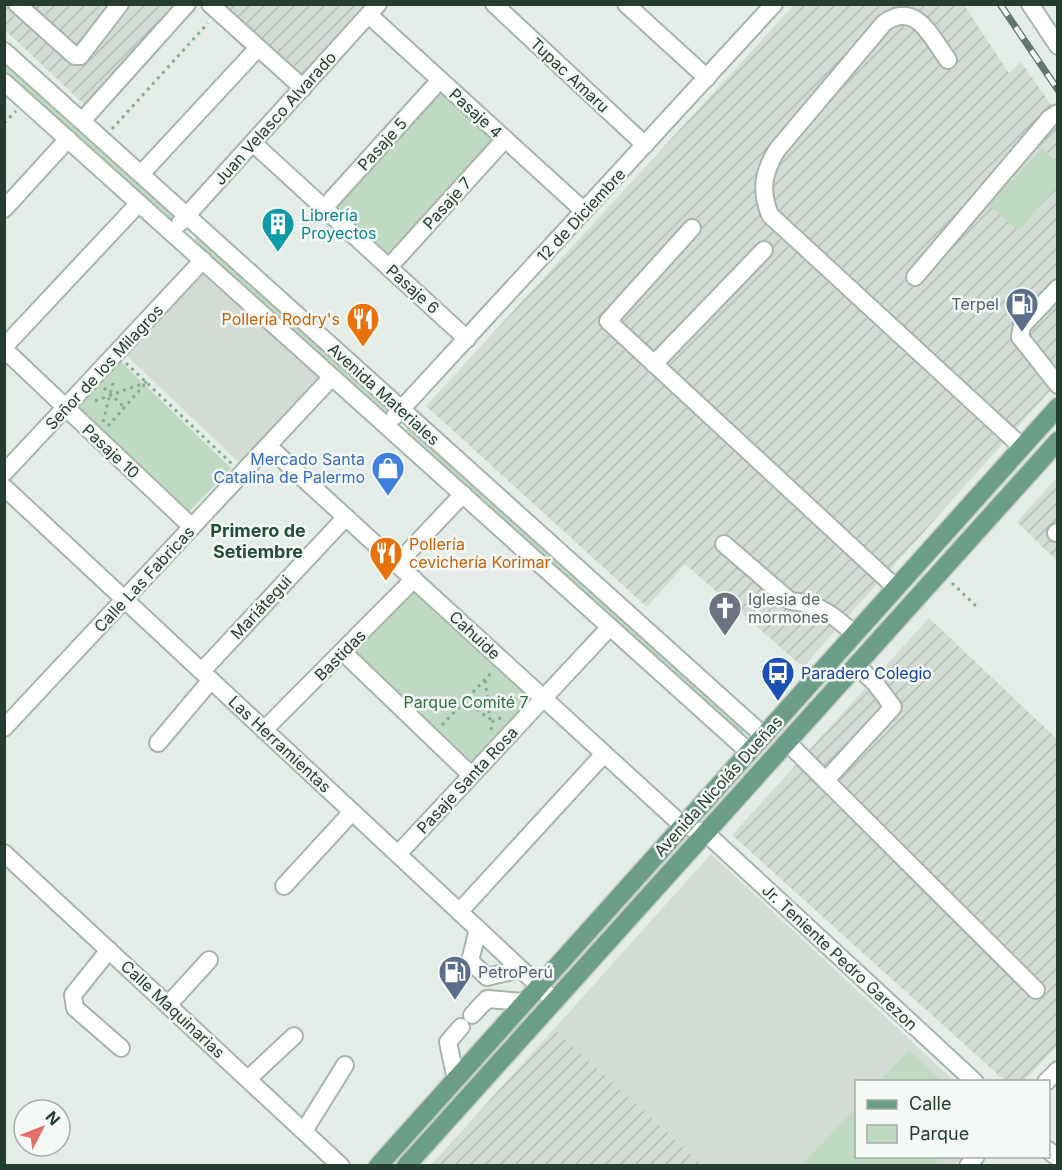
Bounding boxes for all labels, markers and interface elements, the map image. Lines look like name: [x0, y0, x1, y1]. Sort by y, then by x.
street label: Tupac Amaru: [526, 33, 614, 117]
street label: Juan Velasco Alvarado: [210, 47, 340, 189]
street label: Pasaje 4: [445, 84, 507, 142]
street label: Pasaje 5: [353, 114, 411, 174]
street label: 12 de Diciembre: [532, 164, 630, 266]
street label: Pasaje 7: [418, 173, 476, 233]
place label: Librería Proyectos: [301, 205, 377, 243]
building icon: Librería Proyectos: [260, 206, 296, 253]
street label: Pasaje 6: [382, 260, 444, 318]
fuel station icon: Terpel: [1004, 286, 1040, 333]
place label: Terpel: [951, 294, 999, 314]
street label: Señor de los Milagros: [41, 300, 167, 434]
restaurant icon: Pollería Rodry's: [345, 301, 381, 348]
place label: Pollería Rodry's: [222, 309, 340, 329]
street label: Avenida Materiales: [324, 339, 444, 449]
street label: Pasaje 10: [78, 419, 144, 483]
place label: Mercado Santa Catalina de Palermo: [213, 449, 365, 487]
shop icon: Mercado Santa Catalina de Palermo: [370, 450, 406, 497]
district label: Primero de Setiembre: [210, 520, 306, 562]
street label: Calle Las Fabricas: [90, 522, 198, 636]
place label: Pollería cevichería Korimar: [409, 534, 550, 572]
restaurant icon: Pollería cevichería Korimar: [368, 535, 404, 582]
street label: Mariátegui: [226, 571, 296, 643]
place label: Iglesia de mormones: [748, 589, 829, 627]
church icon: Iglesia de mormones: [707, 590, 743, 637]
street label: Cahuide: [445, 606, 505, 664]
street label: Bastidas: [310, 625, 370, 685]
bus stop icon: Paradero Colegio: [760, 655, 796, 702]
place label: Paradero Colegio: [801, 663, 932, 683]
street label: Las Herramientas: [225, 691, 335, 797]
park label: Parque Comité 7: [403, 692, 529, 712]
street label: Avenida Nicolás Dueñas: [650, 712, 786, 860]
street label: Pasaje Santa Rosa: [412, 722, 522, 838]
street label: Jr. Teniente Pedro Garezon: [758, 880, 922, 1034]
fuel station icon: PetroPerú: [437, 954, 473, 1001]
street label: Calle Maquinarias: [117, 956, 229, 1062]
place label: PetroPerú: [478, 962, 553, 982]
legend: [855, 1080, 1050, 1158]
text: Calle: [909, 1093, 951, 1114]
north arrow: [12, 1098, 72, 1158]
text: N: [42, 1107, 65, 1129]
text: Parque: [909, 1123, 969, 1144]

